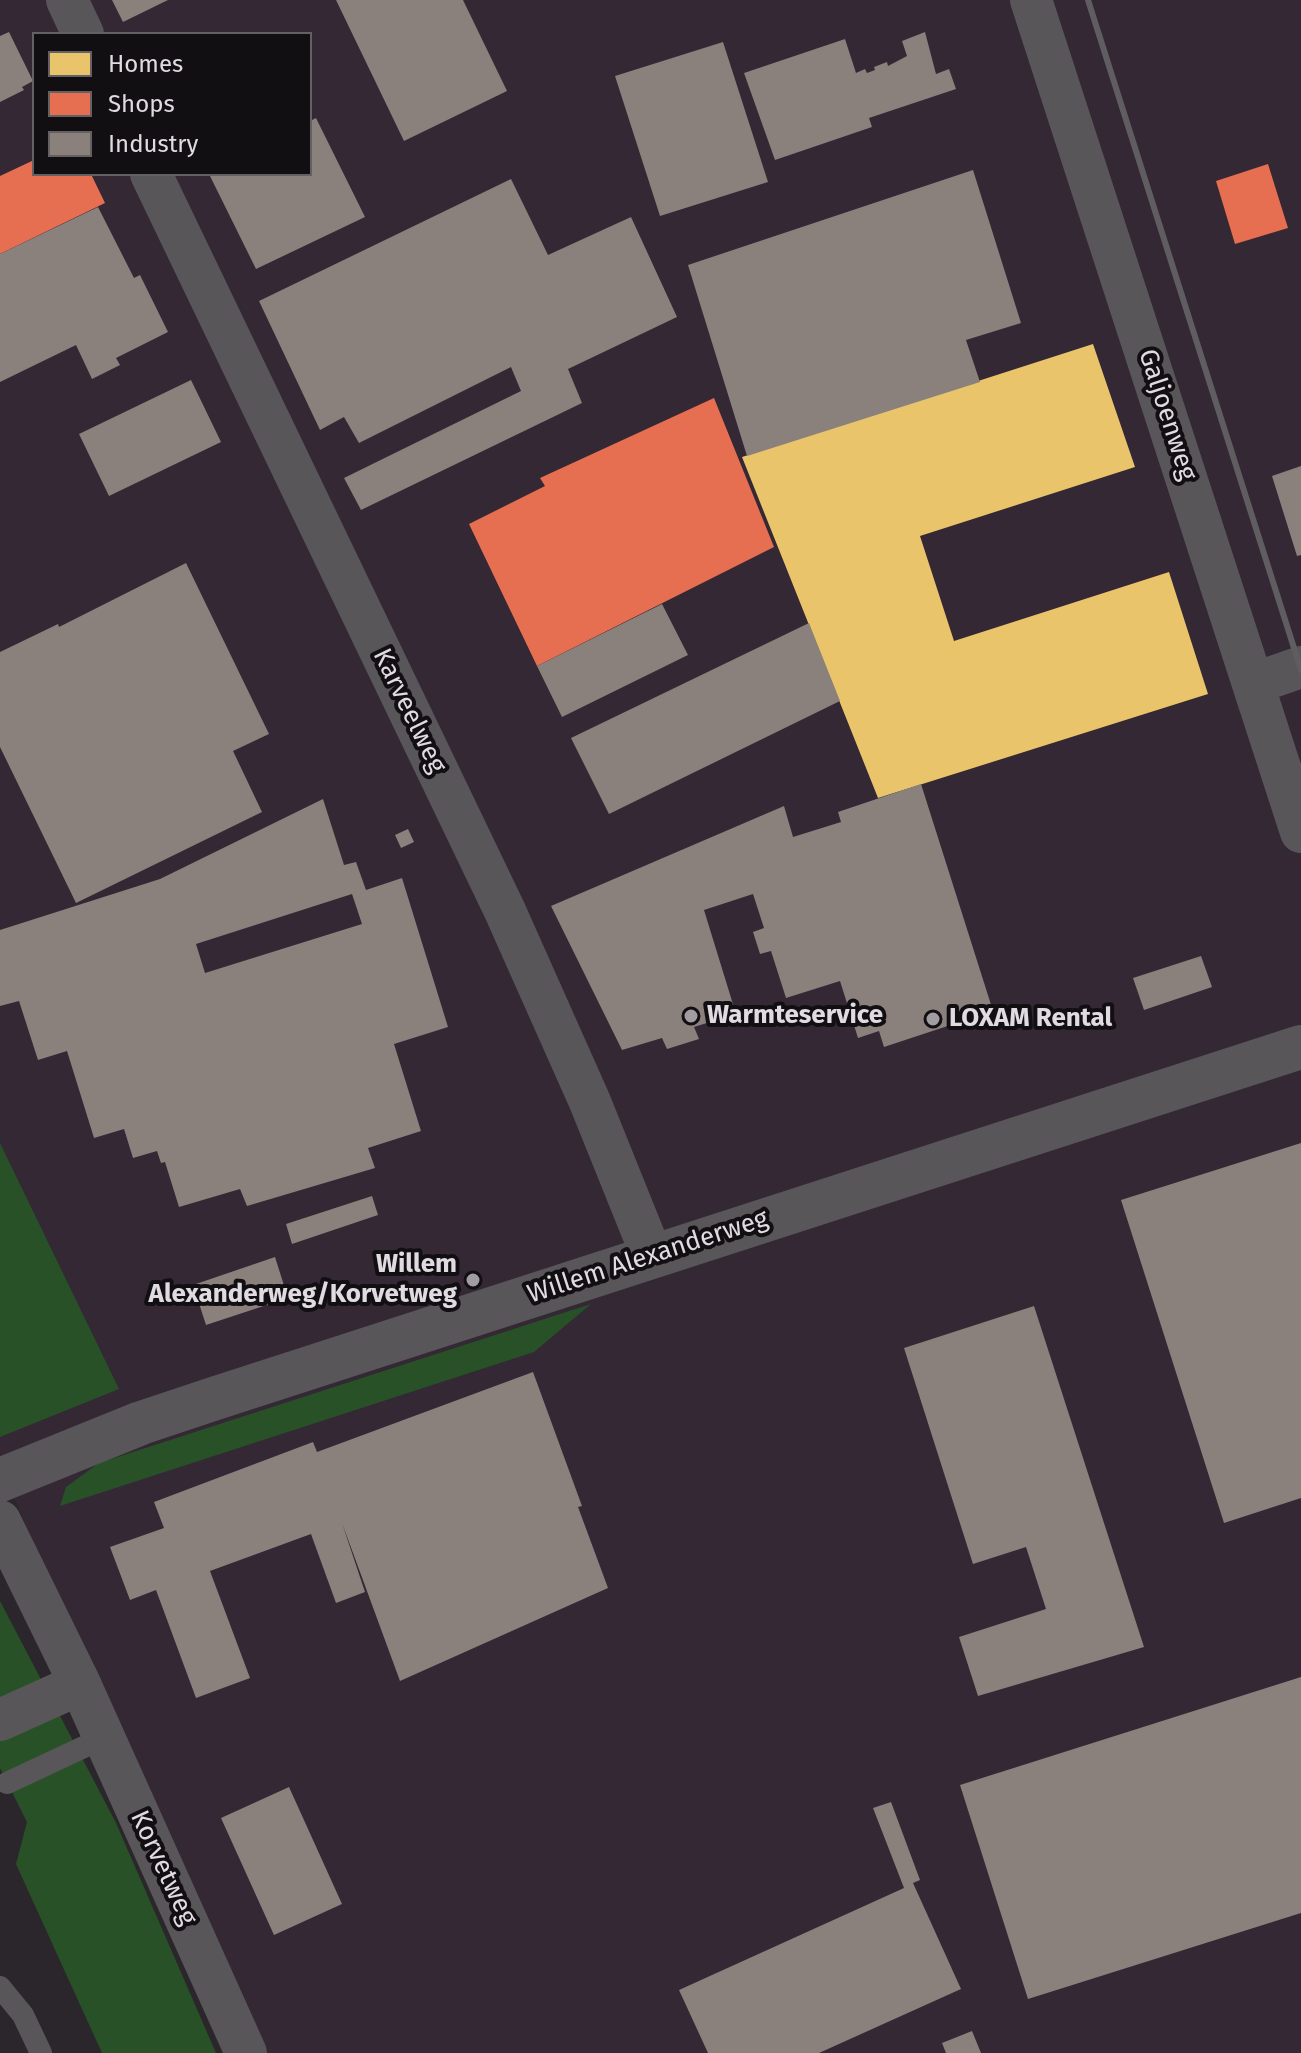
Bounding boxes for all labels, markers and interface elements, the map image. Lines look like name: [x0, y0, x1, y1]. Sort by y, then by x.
legend: [32, 32, 312, 176]
text: Homes: [108, 50, 183, 78]
text: Shops: [108, 90, 175, 118]
text: Industry: [108, 130, 198, 158]
street label: Galjoenweg: [1131, 345, 1203, 485]
street label: Karveelweg: [366, 644, 452, 778]
place label: Warmteservice: [707, 1000, 883, 1032]
place label: LOXAM Rental: [949, 1003, 1112, 1035]
marker: Warmteservice: [682, 1007, 700, 1025]
marker: LOXAM Rental: [924, 1010, 942, 1028]
street label: Willem Alexanderweg: [524, 1203, 772, 1311]
place label: Willem Alexanderweg/Korvetweg: [149, 1249, 457, 1310]
marker: Willem Alexanderweg/Korvetweg: [464, 1271, 482, 1289]
street label: Korvetweg: [123, 1806, 203, 1930]

